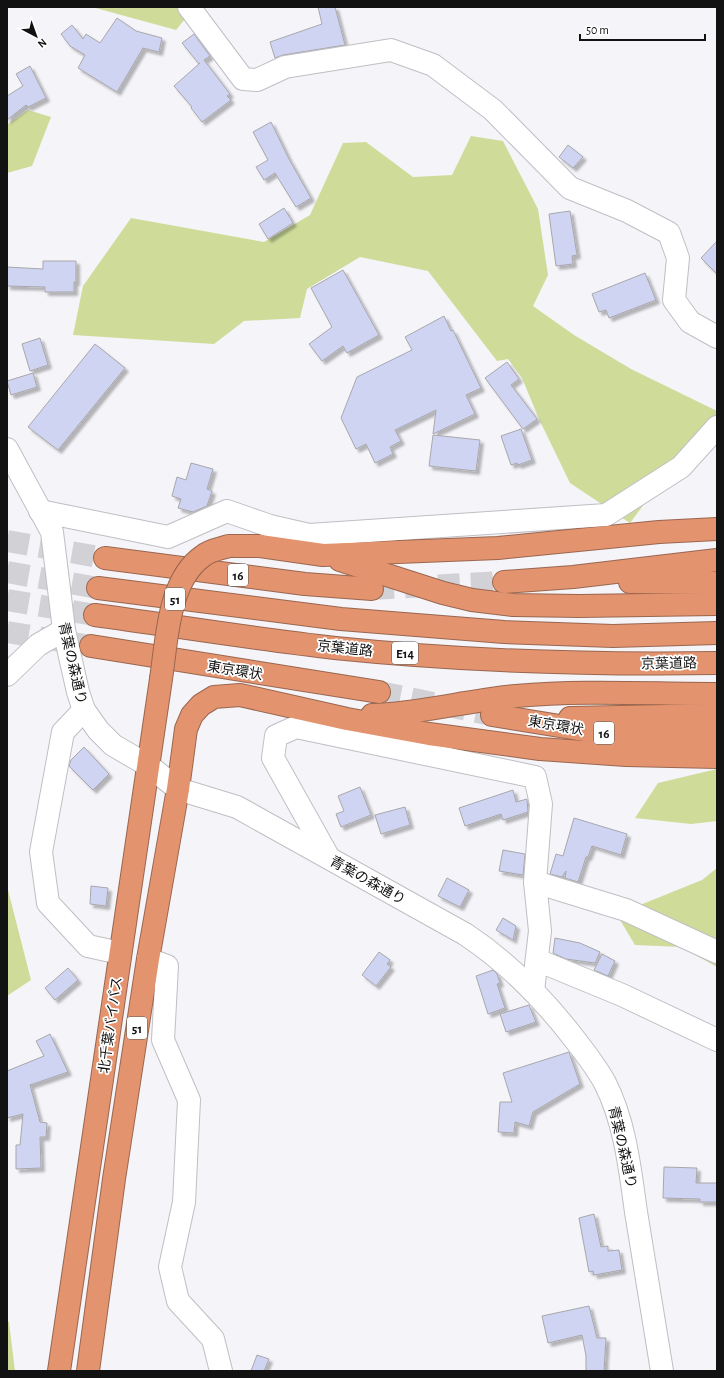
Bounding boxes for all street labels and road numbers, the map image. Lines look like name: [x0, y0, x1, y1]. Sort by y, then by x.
road number: 16: [228, 564, 248, 586]
road number: 51: [165, 588, 185, 610]
street label: 青葉の森通り: [56, 621, 89, 706]
street label: 京葉道路: [316, 638, 374, 659]
road number: E14: [392, 642, 418, 664]
street label: 京葉道路: [641, 656, 697, 671]
street label: 東京環状: [206, 658, 264, 682]
street label: 東京環状: [527, 712, 585, 738]
road number: 16: [594, 722, 614, 744]
street label: 青葉の森通り: [327, 854, 408, 907]
street label: 北千葉バイパス: [95, 975, 125, 1075]
road number: 51: [127, 1017, 147, 1039]
street label: 青葉の森通り: [606, 1105, 639, 1190]

